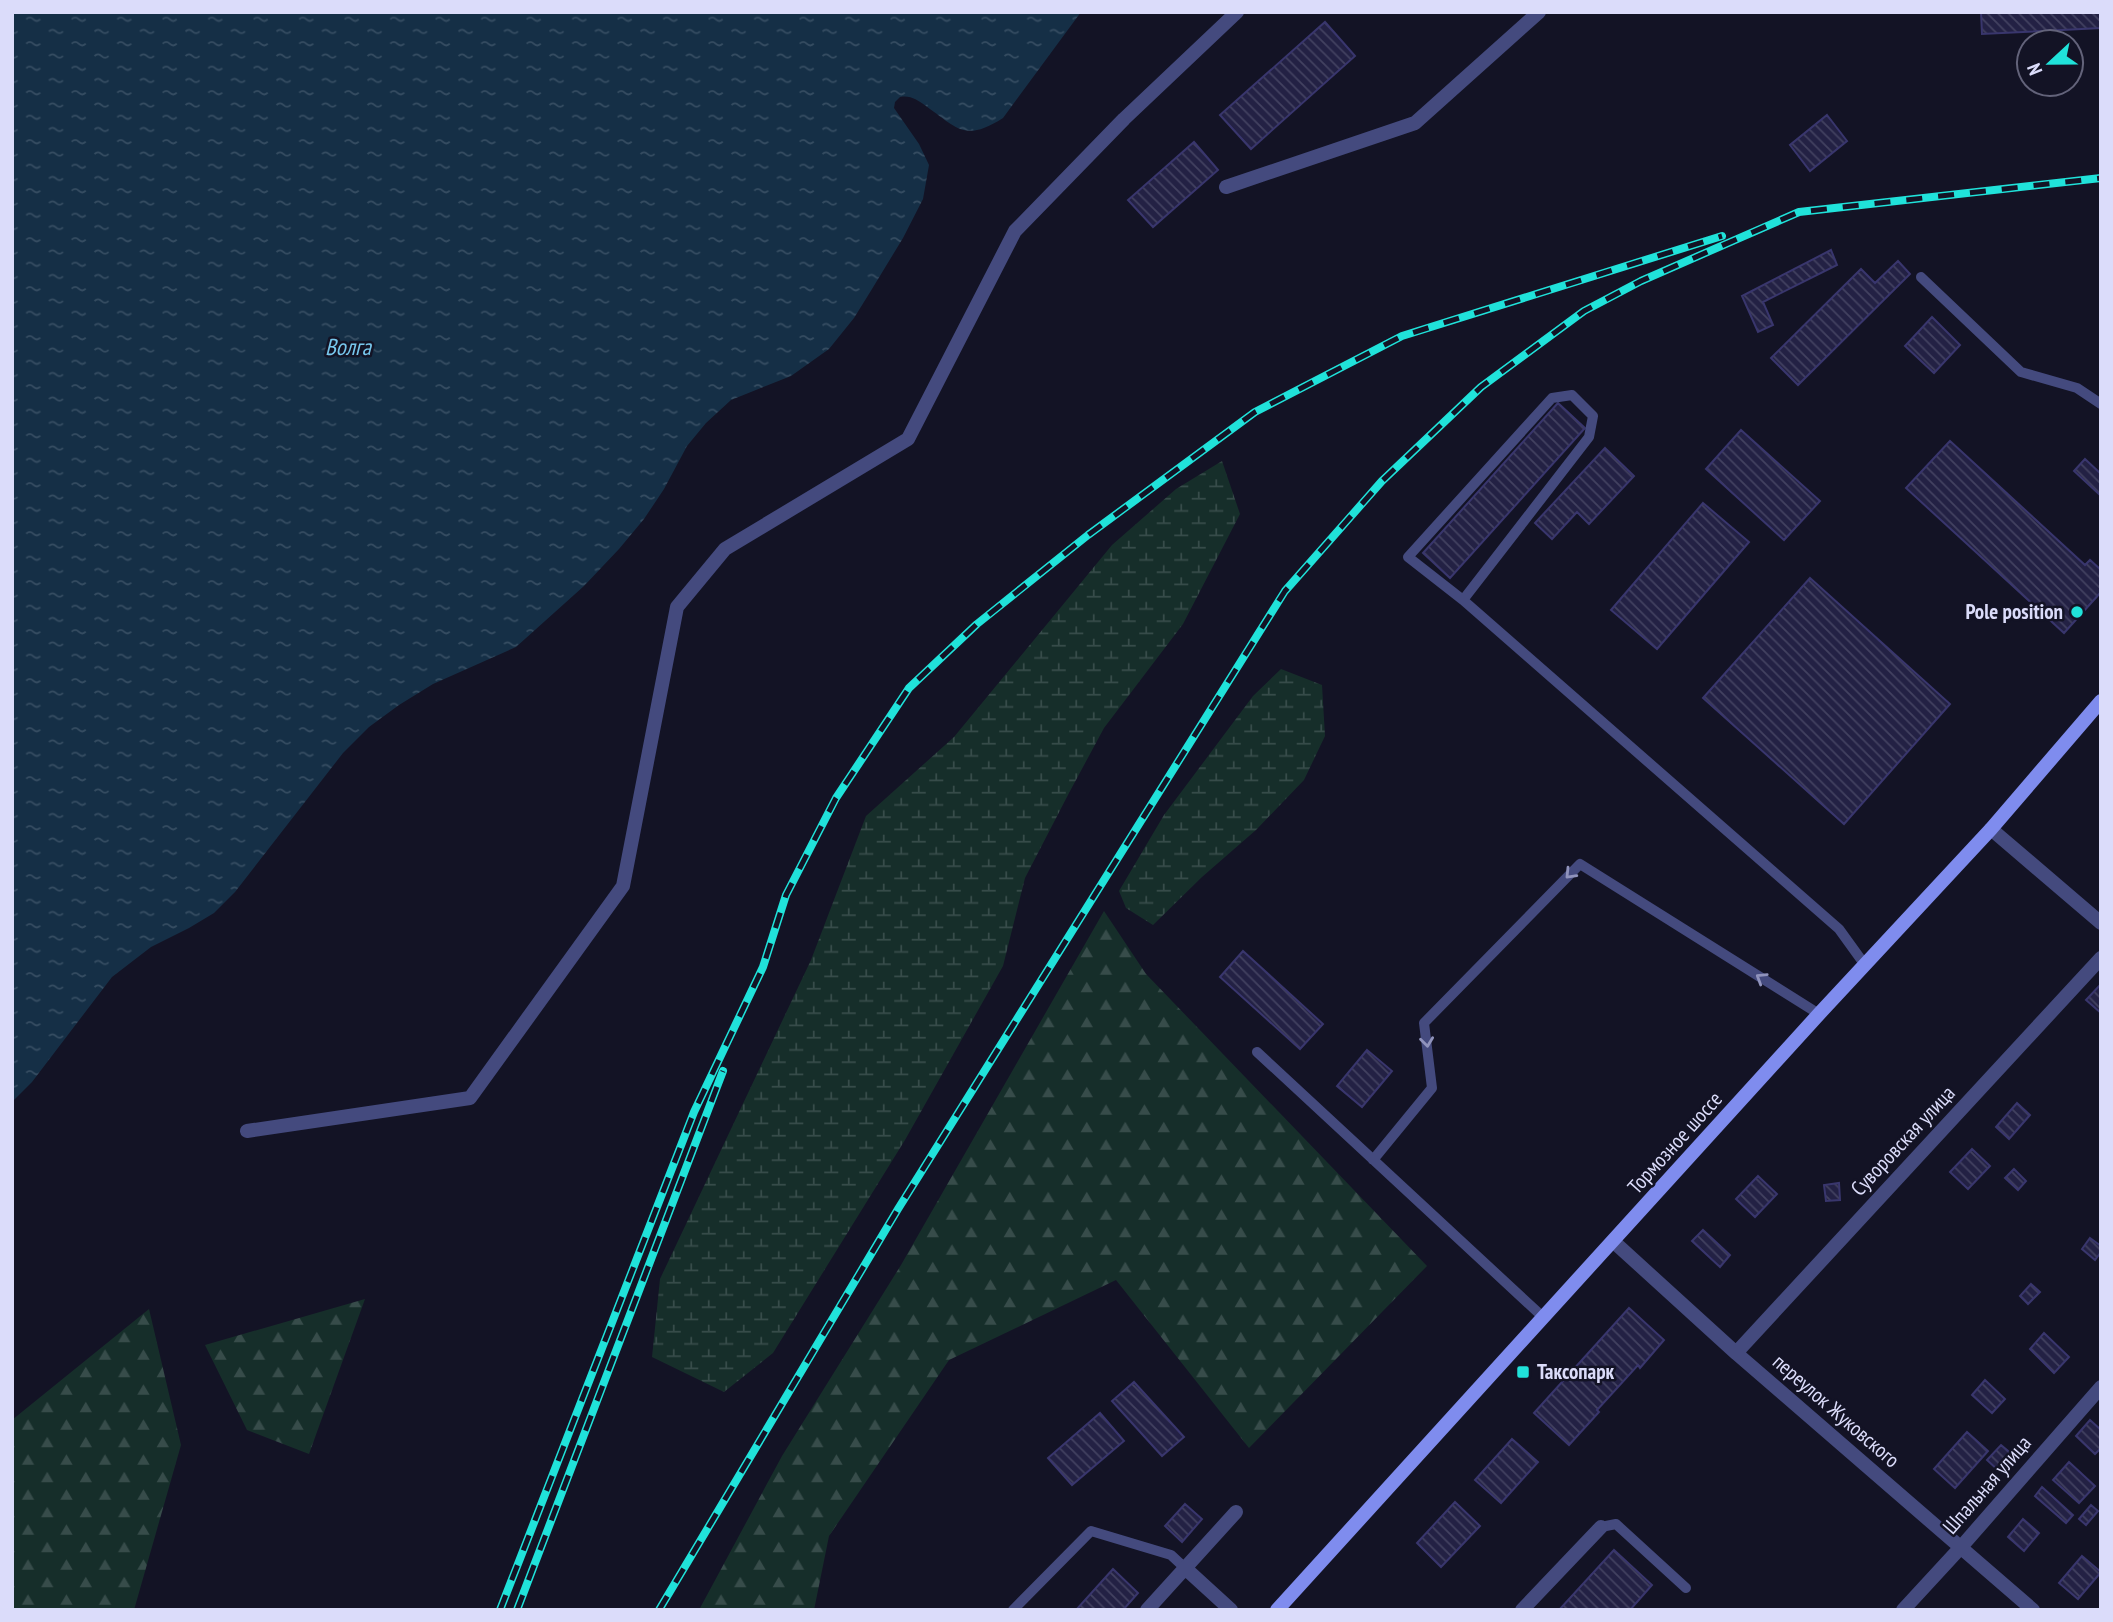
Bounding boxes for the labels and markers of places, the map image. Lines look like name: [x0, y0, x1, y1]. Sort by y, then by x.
place label: Pole position: [1965, 598, 2063, 625]
marker: Pole position: [2069, 604, 2085, 620]
place label: Таксопарк: [1537, 1358, 1615, 1385]
marker: Таксопарк: [1515, 1364, 1531, 1380]

